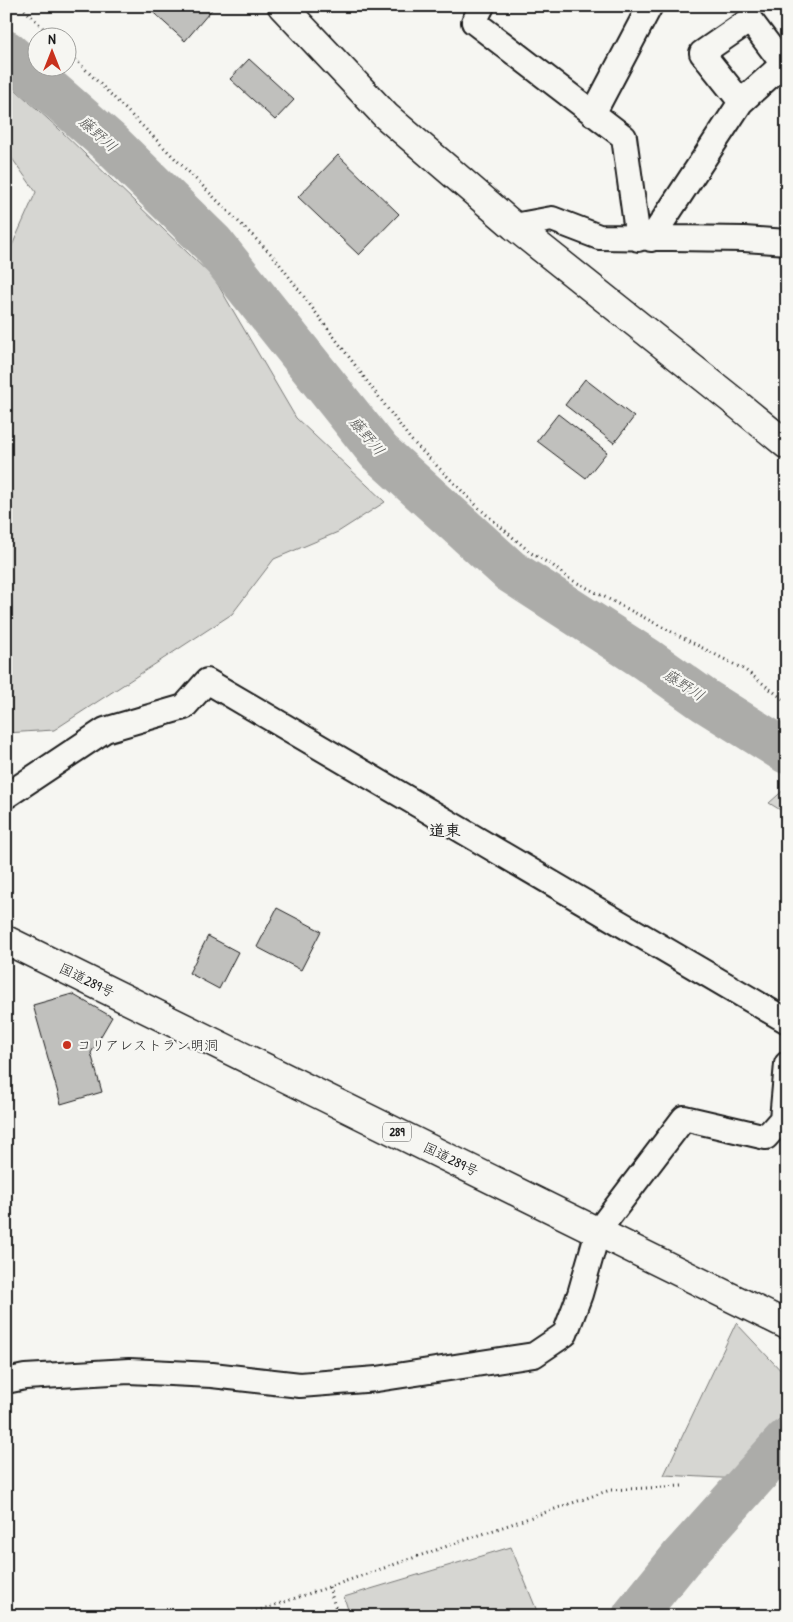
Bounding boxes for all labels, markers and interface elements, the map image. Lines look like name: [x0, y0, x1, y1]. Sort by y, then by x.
north arrow: [28, 28, 78, 78]
text: N: [48, 29, 56, 48]
water label: 藤野川: [75, 111, 122, 156]
water label: 藤野川: [345, 412, 390, 460]
water label: 藤野川: [660, 664, 709, 706]
district label: 道東: [429, 819, 461, 841]
street label: 国道289号: [56, 958, 118, 1001]
place label: コリアレストラン明洞: [77, 1035, 218, 1054]
marker: コリアレストラン明洞: [61, 1039, 73, 1051]
road number: 289: [383, 1122, 411, 1142]
street label: 国道289号: [420, 1137, 482, 1180]

